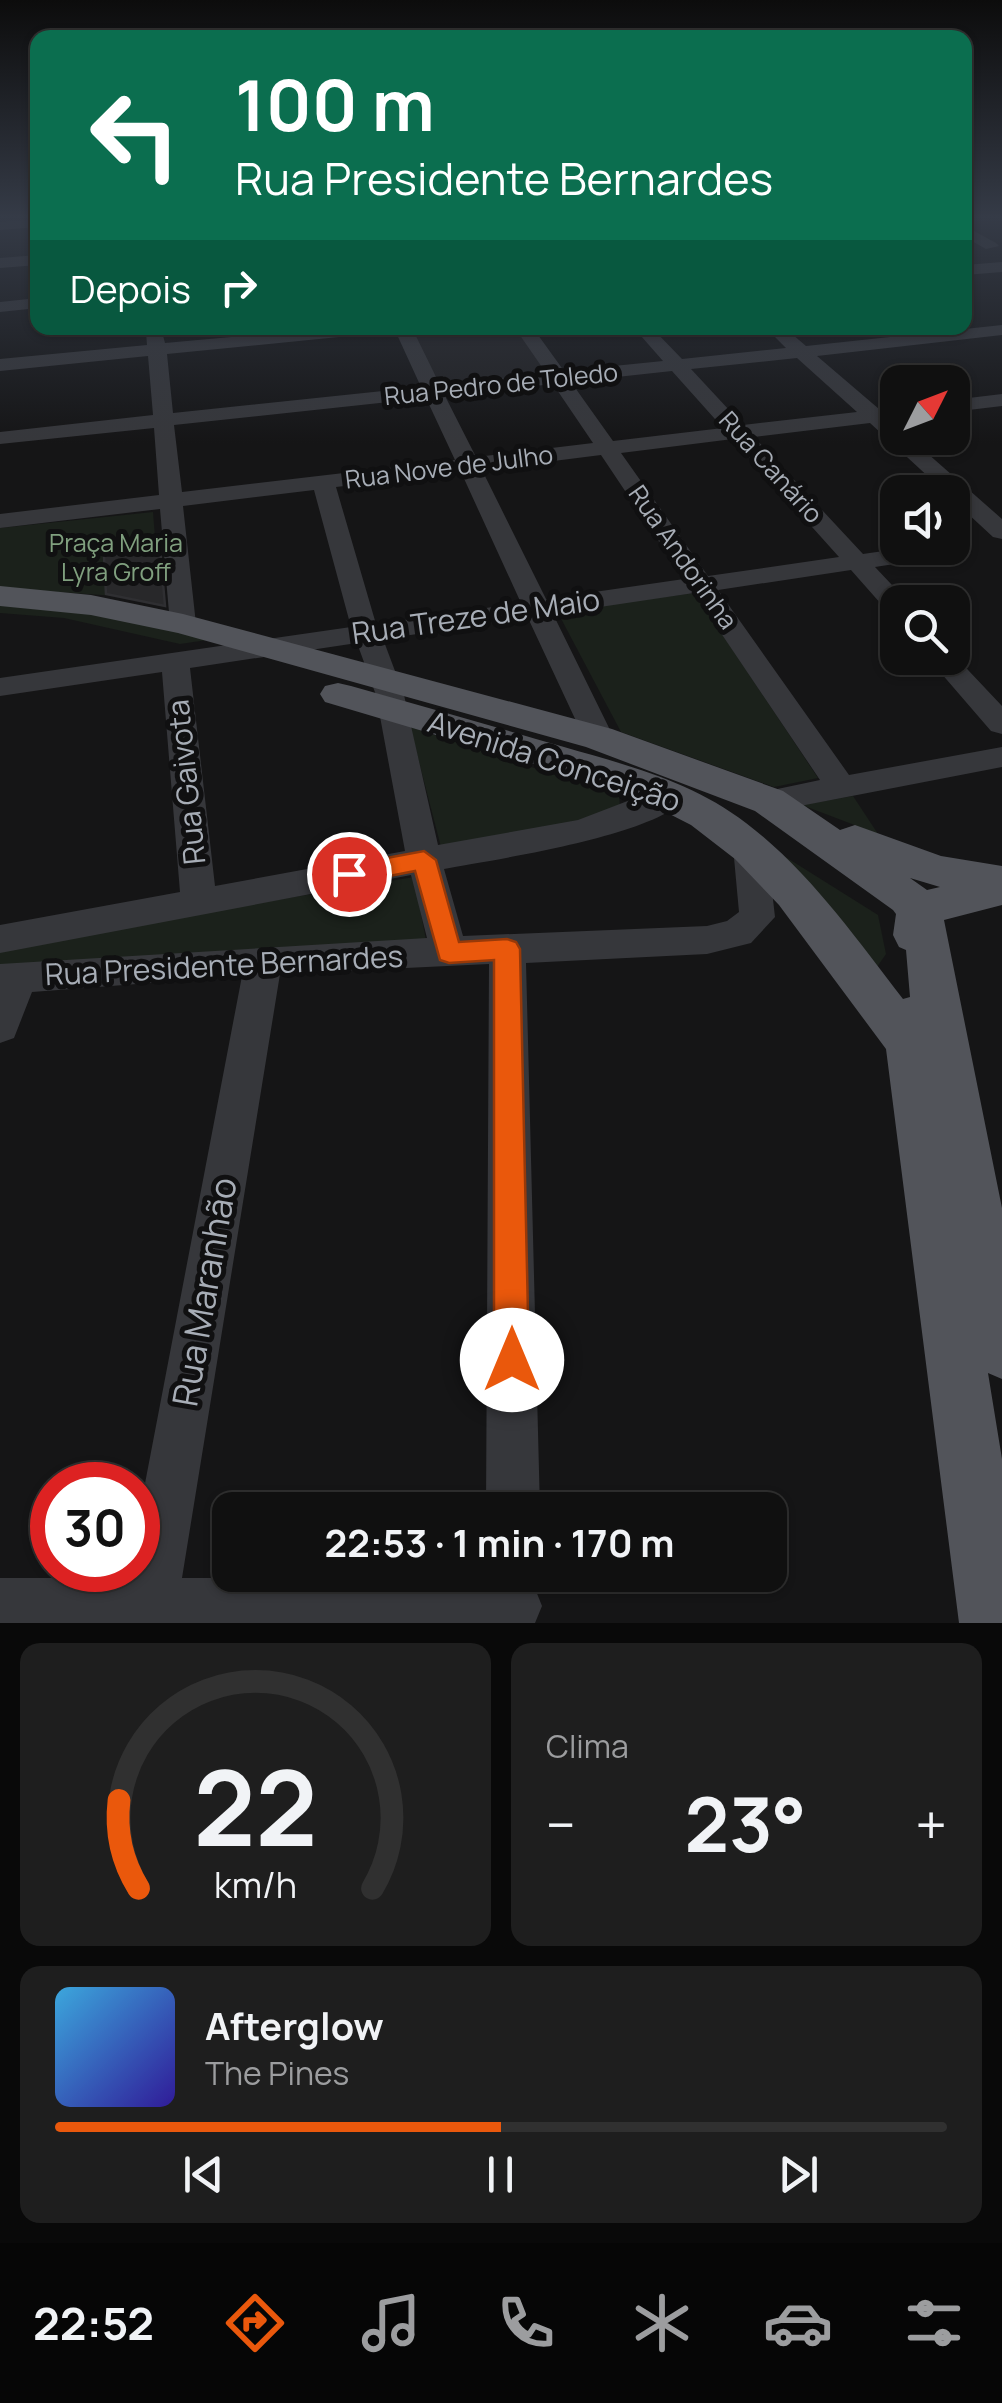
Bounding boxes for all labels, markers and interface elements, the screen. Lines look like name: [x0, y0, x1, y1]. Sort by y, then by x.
text: 100 m: [235, 56, 435, 152]
icon: left: [70, 70, 200, 200]
text: Rua Presidente Bernardes: [235, 147, 773, 209]
icon: right: [211, 260, 266, 315]
text: Depois: [70, 262, 191, 314]
street label: Rua Pedro de Toledo: [382, 354, 619, 413]
north arrow: [880, 365, 970, 455]
map controls: [880, 365, 970, 675]
street label: Rua Canário: [712, 403, 831, 530]
street label: Rua Nove de Julho: [343, 436, 555, 497]
button: sound: [880, 475, 970, 565]
street label: Rua Andorinha: [621, 478, 746, 636]
park label: Praça Maria Lyra Groff: [49, 525, 183, 589]
street label: Rua Treze de Maio: [349, 578, 602, 653]
button: search: [880, 585, 970, 675]
street label: Rua Gaivota: [156, 698, 215, 866]
street label: Avenida Conceição: [423, 700, 686, 821]
pin: [307, 832, 392, 917]
icon: arrive: [322, 847, 377, 902]
street label: Rua Presidente Bernardes: [44, 935, 404, 994]
street label: Rua Maranhão: [160, 1174, 248, 1410]
position arrow: [460, 1308, 564, 1412]
speed limit sign: 30: [30, 1462, 160, 1592]
text: 22:53 · 1 min · 170 m: [325, 1516, 674, 1568]
text: Clima: [546, 1724, 629, 1768]
text: 22: [194, 1735, 317, 1877]
text: 23°: [684, 1772, 807, 1875]
text: −: [546, 1786, 576, 1862]
text: +: [915, 1786, 947, 1862]
text: km/h: [214, 1860, 297, 1909]
text: Afterglow: [205, 1999, 384, 2051]
text: The Pines: [205, 2051, 349, 2095]
icon: previous: [176, 2147, 231, 2202]
icon: pause: [473, 2147, 528, 2202]
icon: next: [771, 2147, 826, 2202]
icon: directions: [220, 2288, 290, 2358]
icon: music: [356, 2288, 426, 2358]
icon: phone: [491, 2288, 561, 2358]
icon: climate: [627, 2288, 697, 2358]
icon: car: [763, 2288, 833, 2358]
icon: filters: [899, 2288, 969, 2358]
text: 22:52: [33, 2292, 154, 2354]

